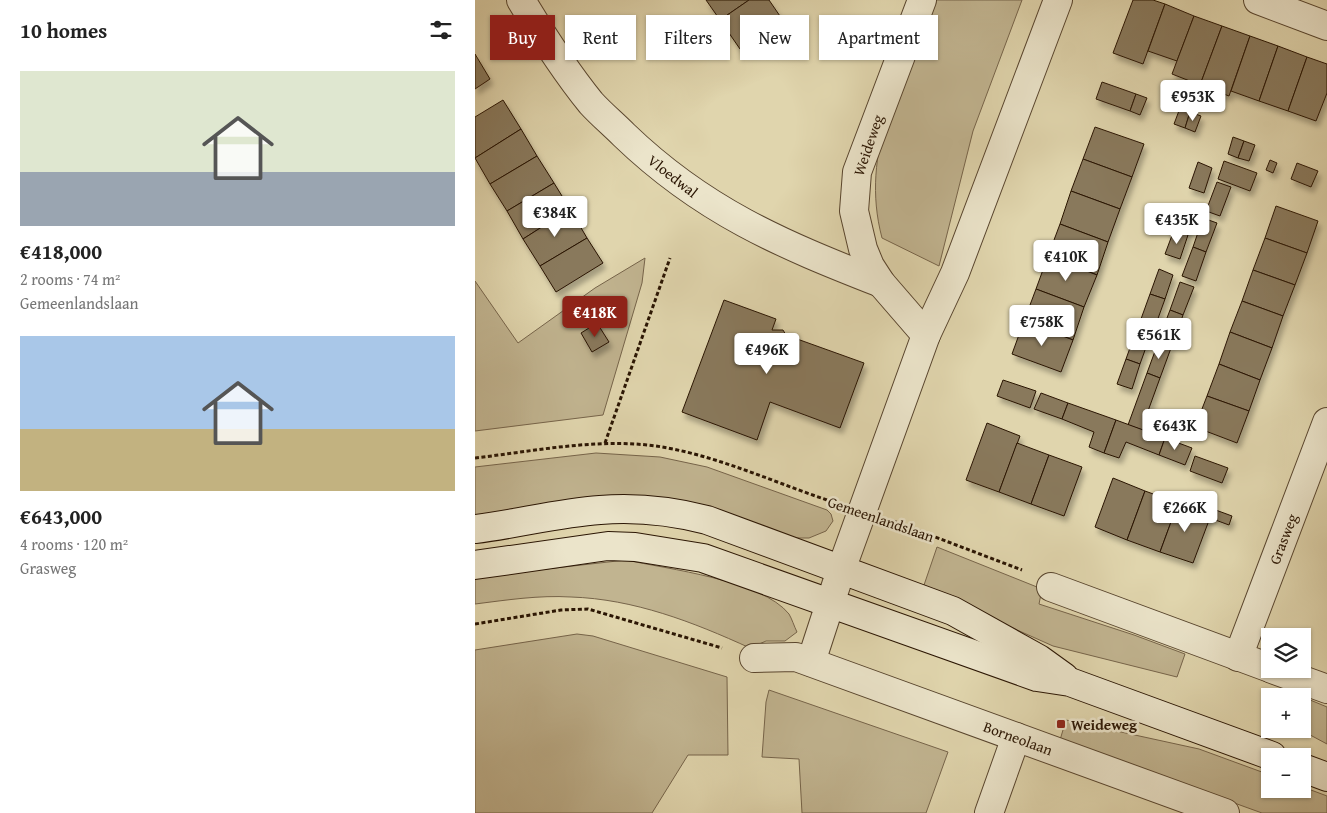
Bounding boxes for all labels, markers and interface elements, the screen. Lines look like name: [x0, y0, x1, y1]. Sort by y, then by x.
text: 10 homes: [20, 15, 107, 46]
chip: Buy: [490, 15, 555, 60]
chip: Rent: [565, 15, 636, 60]
chip: Filters: [646, 15, 730, 60]
chip: New: [740, 15, 809, 60]
chip: Apartment: [819, 15, 938, 60]
icon: filters: [427, 16, 455, 44]
pin: €953K: [1158, 80, 1228, 122]
text: €953K: [1171, 84, 1215, 108]
icon: home: [193, 103, 283, 193]
street label: Weideweg: [848, 111, 888, 178]
street label: Vloedwal: [643, 150, 703, 202]
pin: €384K: [520, 196, 590, 238]
text: €384K: [533, 200, 577, 224]
pin: €435K: [1142, 202, 1212, 245]
text: €435K: [1155, 207, 1199, 231]
text: €418,000: [20, 236, 102, 267]
pin: €410K: [1031, 240, 1101, 282]
text: €410K: [1044, 244, 1088, 268]
text: 2 rooms · 74 m²: [20, 267, 120, 291]
text: Gemeenlandslaan: [20, 291, 139, 315]
pin: €418K: [560, 296, 630, 338]
text: €418K: [573, 300, 617, 324]
pin: €758K: [1007, 304, 1077, 347]
text: €758K: [1020, 309, 1064, 333]
pin: €561K: [1124, 318, 1194, 360]
text: €561K: [1137, 322, 1181, 346]
pin: €496K: [732, 332, 802, 375]
text: €496K: [745, 337, 789, 361]
icon: home: [193, 368, 283, 458]
pin: €643K: [1140, 408, 1210, 451]
text: €643K: [1153, 413, 1197, 437]
pin: €266K: [1150, 490, 1220, 533]
street label: Gemeenlandslaan: [825, 491, 937, 547]
text: €266K: [1163, 495, 1207, 519]
text: €643,000: [20, 501, 102, 532]
street label: Grasweg: [1264, 510, 1302, 567]
text: 4 rooms · 120 m²: [20, 532, 128, 556]
text: Grasweg: [20, 556, 76, 580]
map controls: [1261, 628, 1311, 798]
button: layers: [1261, 628, 1311, 678]
button: +: [1261, 688, 1311, 738]
place label: Weideweg: [1071, 714, 1137, 735]
street label: Borneolaan: [980, 716, 1056, 760]
marker: Weideweg: [1055, 718, 1067, 730]
button: −: [1261, 748, 1311, 798]

